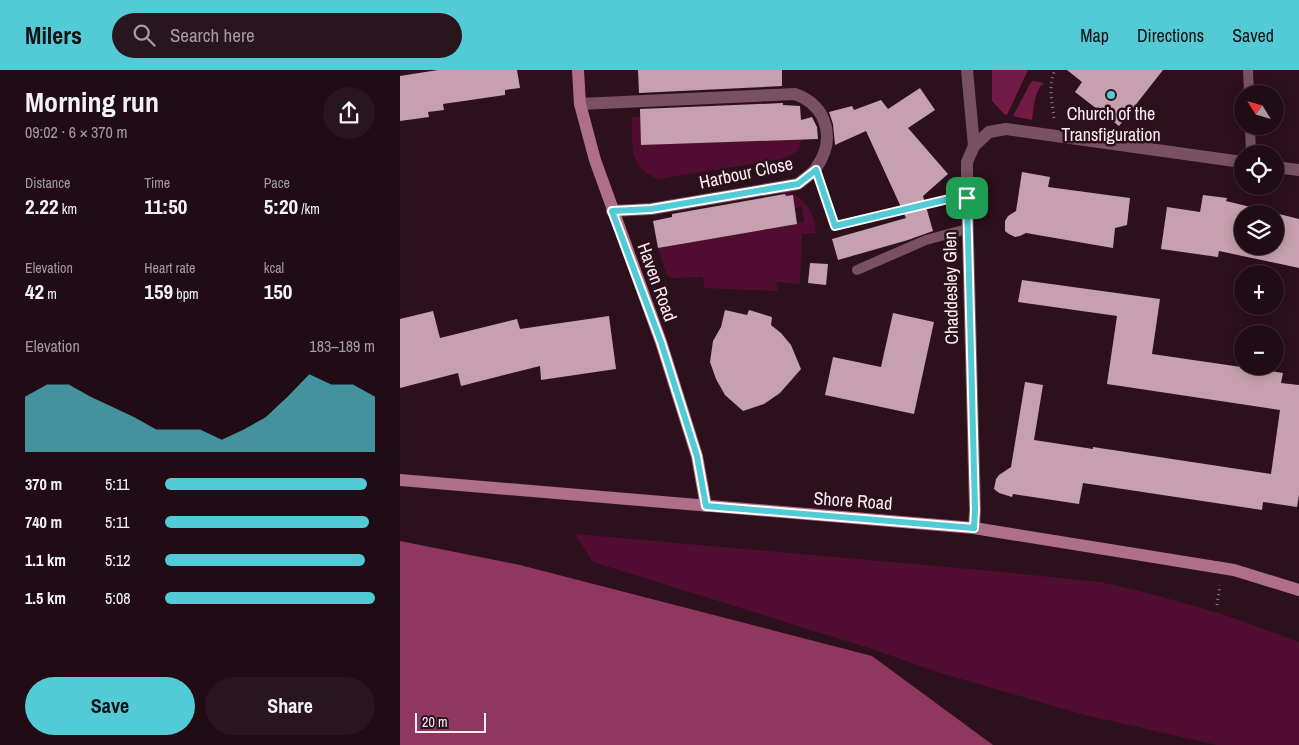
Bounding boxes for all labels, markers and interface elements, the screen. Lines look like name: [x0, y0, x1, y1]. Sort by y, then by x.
search box: [112, 13, 462, 58]
text: Milers: [25, 19, 82, 51]
icon: search: [130, 21, 158, 49]
text: Search here: [170, 22, 255, 48]
text: Map: [1080, 23, 1109, 48]
text: Directions: [1137, 23, 1204, 48]
text: Saved: [1232, 23, 1274, 48]
text: Morning run: [25, 83, 159, 121]
north arrow: [1234, 85, 1284, 135]
map controls: [1234, 85, 1284, 375]
button: share: [323, 87, 375, 139]
marker: Church of the Transfiguration: [1105, 89, 1117, 101]
place label: Church of the Transfiguration: [1061, 101, 1161, 147]
text: 09:02 · 6 × 370 m: [25, 121, 128, 143]
button: locate: [1234, 145, 1284, 195]
street label: Harbour Close: [697, 150, 795, 195]
text: Distance: [25, 174, 70, 192]
text: Time: [144, 174, 170, 192]
text: Pace: [264, 174, 290, 192]
pin: [946, 177, 988, 219]
icon: arrive: [953, 184, 981, 212]
text: 2.22: [25, 192, 59, 221]
text: 11:50: [144, 192, 187, 221]
text: 5:20: [264, 192, 298, 221]
text: km: [59, 200, 77, 218]
text: /km: [298, 200, 320, 218]
button: layers: [1234, 205, 1284, 255]
street label: Chaddesley Glen: [937, 231, 964, 345]
street label: Haven Road: [632, 239, 683, 325]
text: Elevation: [25, 259, 73, 277]
text: Heart rate: [144, 259, 195, 277]
text: kcal: [264, 259, 284, 277]
button: +: [1234, 265, 1284, 315]
text: 42: [25, 277, 44, 306]
text: 159: [144, 277, 173, 306]
text: 150: [264, 277, 292, 306]
text: m: [44, 285, 57, 303]
text: bpm: [173, 285, 199, 303]
button: −: [1234, 325, 1284, 375]
text: Elevation: [25, 335, 80, 357]
text: 183–189 m: [309, 335, 375, 357]
text: 370 m: [25, 473, 62, 495]
text: 5:11: [105, 473, 130, 495]
street label: Shore Road: [813, 485, 893, 516]
text: 740 m: [25, 511, 62, 533]
text: 5:11: [105, 511, 130, 533]
text: 1.1 km: [25, 549, 66, 571]
text: 5:12: [105, 549, 131, 571]
text: 1.5 km: [25, 587, 66, 609]
text: 5:08: [105, 587, 131, 609]
button: Save: [25, 677, 195, 735]
button: Share: [205, 677, 375, 735]
scale bar: [415, 710, 486, 733]
text: 20 m: [422, 713, 448, 731]

